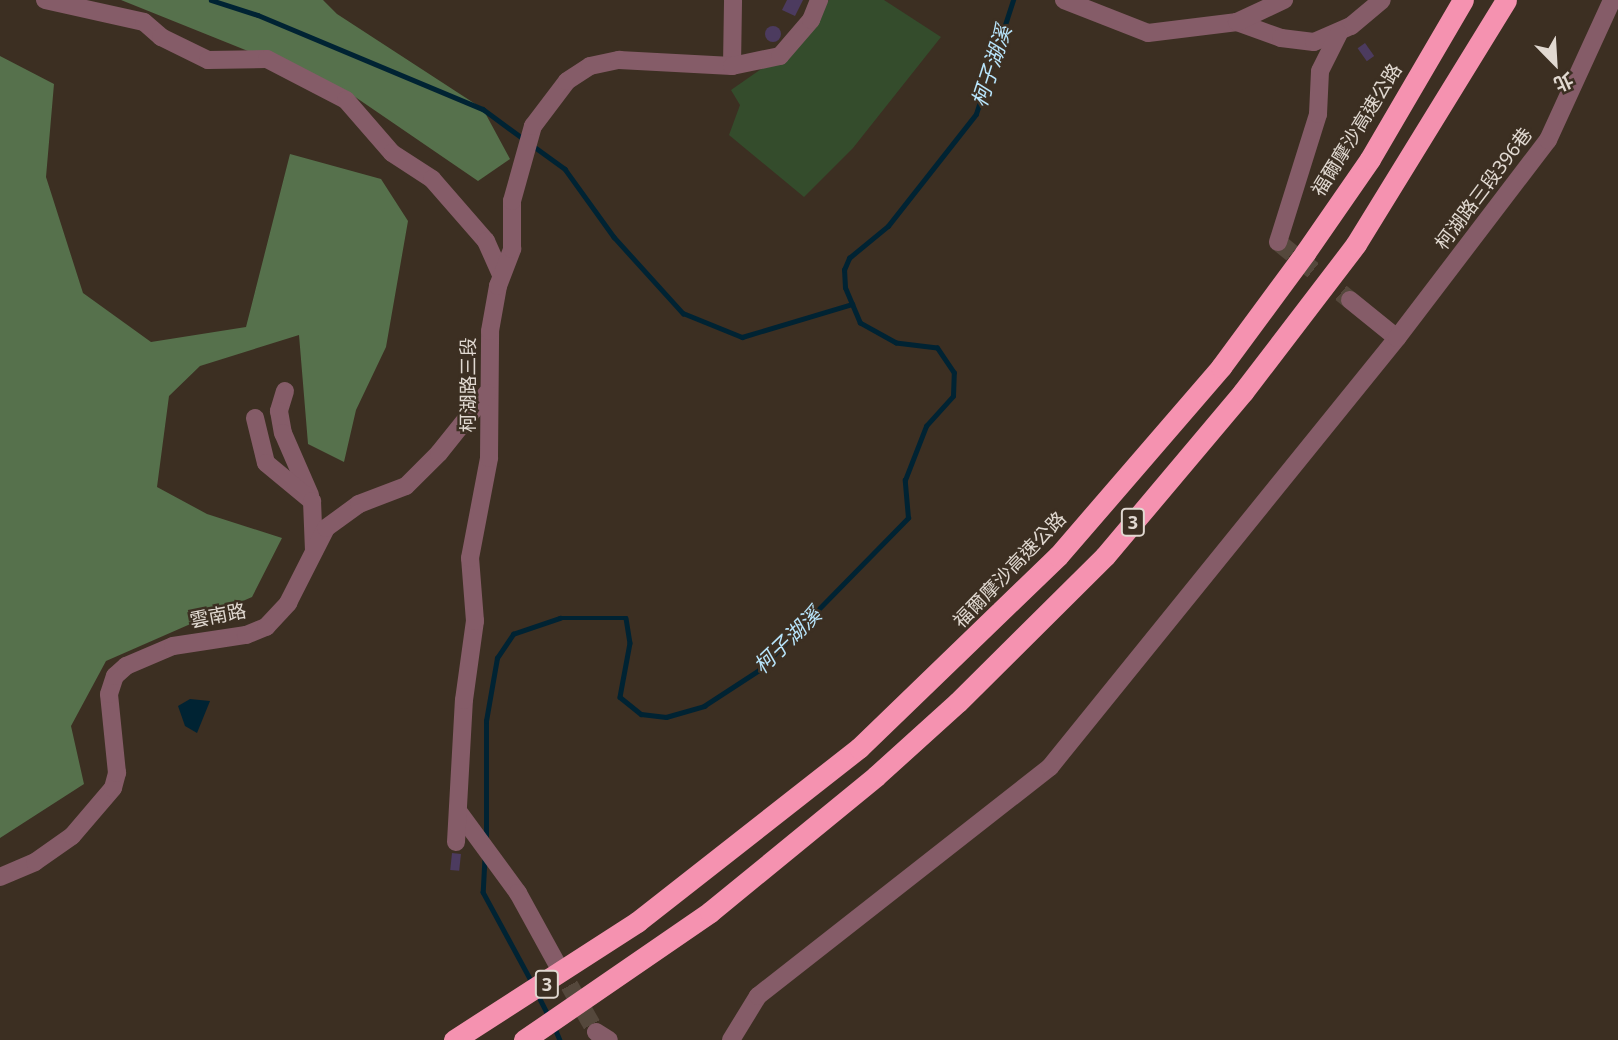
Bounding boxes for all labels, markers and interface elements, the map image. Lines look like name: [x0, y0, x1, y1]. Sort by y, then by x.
water label: 柯子湖溪: [966, 22, 1016, 110]
north arrow: [1520, 28, 1590, 98]
street label: 福爾摩沙高速公路: [1307, 60, 1407, 200]
text: 北: [1550, 66, 1578, 98]
street label: 柯湖路三段396巷: [1431, 124, 1537, 254]
street label: 柯湖路三段: [458, 338, 480, 432]
street label: 福爾摩沙高速公路: [949, 507, 1071, 633]
road number: 3: [1121, 508, 1145, 536]
street label: 雲南路: [188, 599, 248, 633]
water label: 柯子湖溪: [748, 602, 826, 678]
road number: 3: [535, 970, 559, 999]

